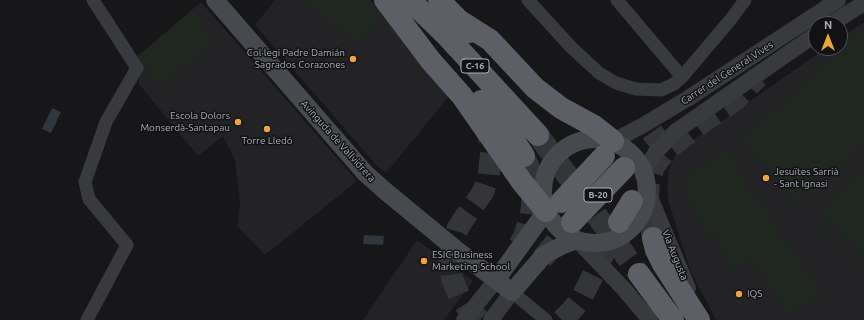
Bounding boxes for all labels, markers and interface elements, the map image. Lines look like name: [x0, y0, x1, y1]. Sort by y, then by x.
north arrow: [808, 16, 848, 56]
text: N: [824, 19, 832, 31]
street label: Carrer del General Vives: [679, 39, 775, 107]
place label: Col·legi Padre Damián Sagrados Corazones: [247, 47, 345, 70]
marker: Col·legi Padre Damián Sagrados Corazones: [348, 54, 358, 64]
road number: C-16: [461, 59, 489, 73]
street label: Avinguda de Vallvidrera: [298, 98, 378, 184]
place label: Escola Dolors Monserdà-Santapau: [140, 110, 230, 134]
marker: Escola Dolors Monserdà-Santapau: [233, 117, 243, 127]
marker: Torre Lledó: [262, 124, 272, 134]
place label: Torre Lledó: [241, 135, 293, 147]
place label: Jesuïtes Sarrià - Sant Ignasi: [774, 166, 839, 190]
marker: Jesuïtes Sarrià - Sant Ignasi: [761, 173, 771, 183]
road number: B-20: [584, 188, 612, 202]
street label: Via Augusta: [659, 228, 691, 282]
place label: ESIC Business Marketing School: [432, 249, 510, 272]
marker: ESIC Business Marketing School: [419, 256, 429, 266]
place label: IQS: [747, 288, 763, 300]
marker: IQS: [734, 289, 744, 299]

